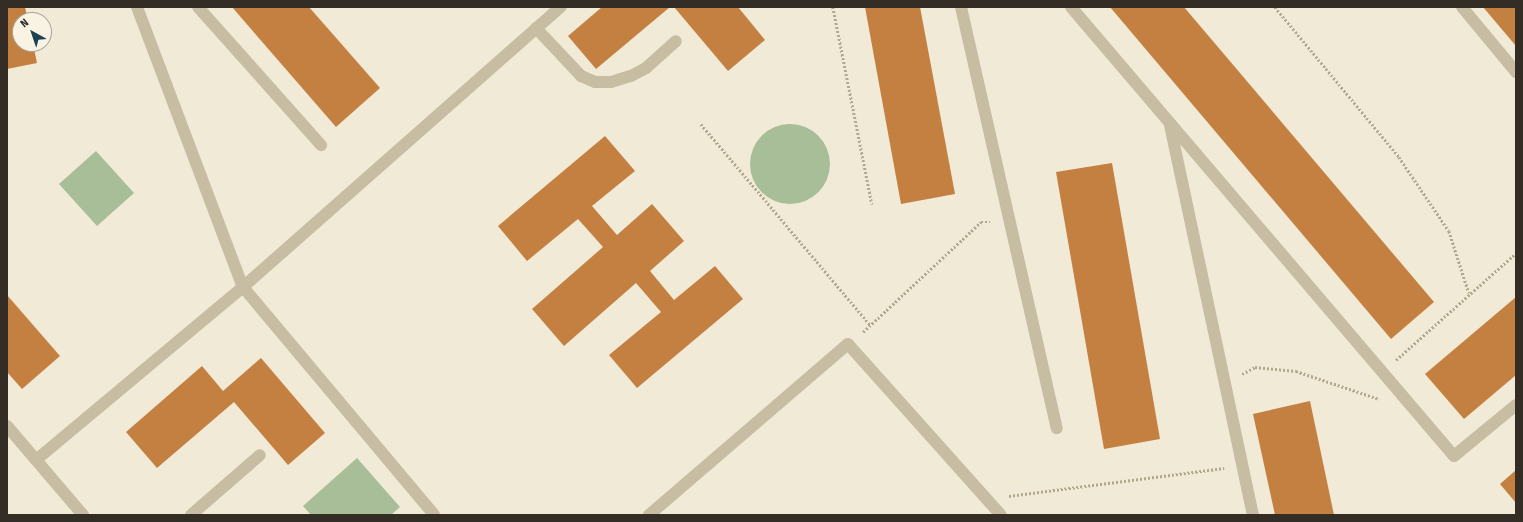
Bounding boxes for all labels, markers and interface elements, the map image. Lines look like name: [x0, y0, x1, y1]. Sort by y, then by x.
north arrow: [12, 12, 52, 52]
text: N: [18, 16, 31, 30]

